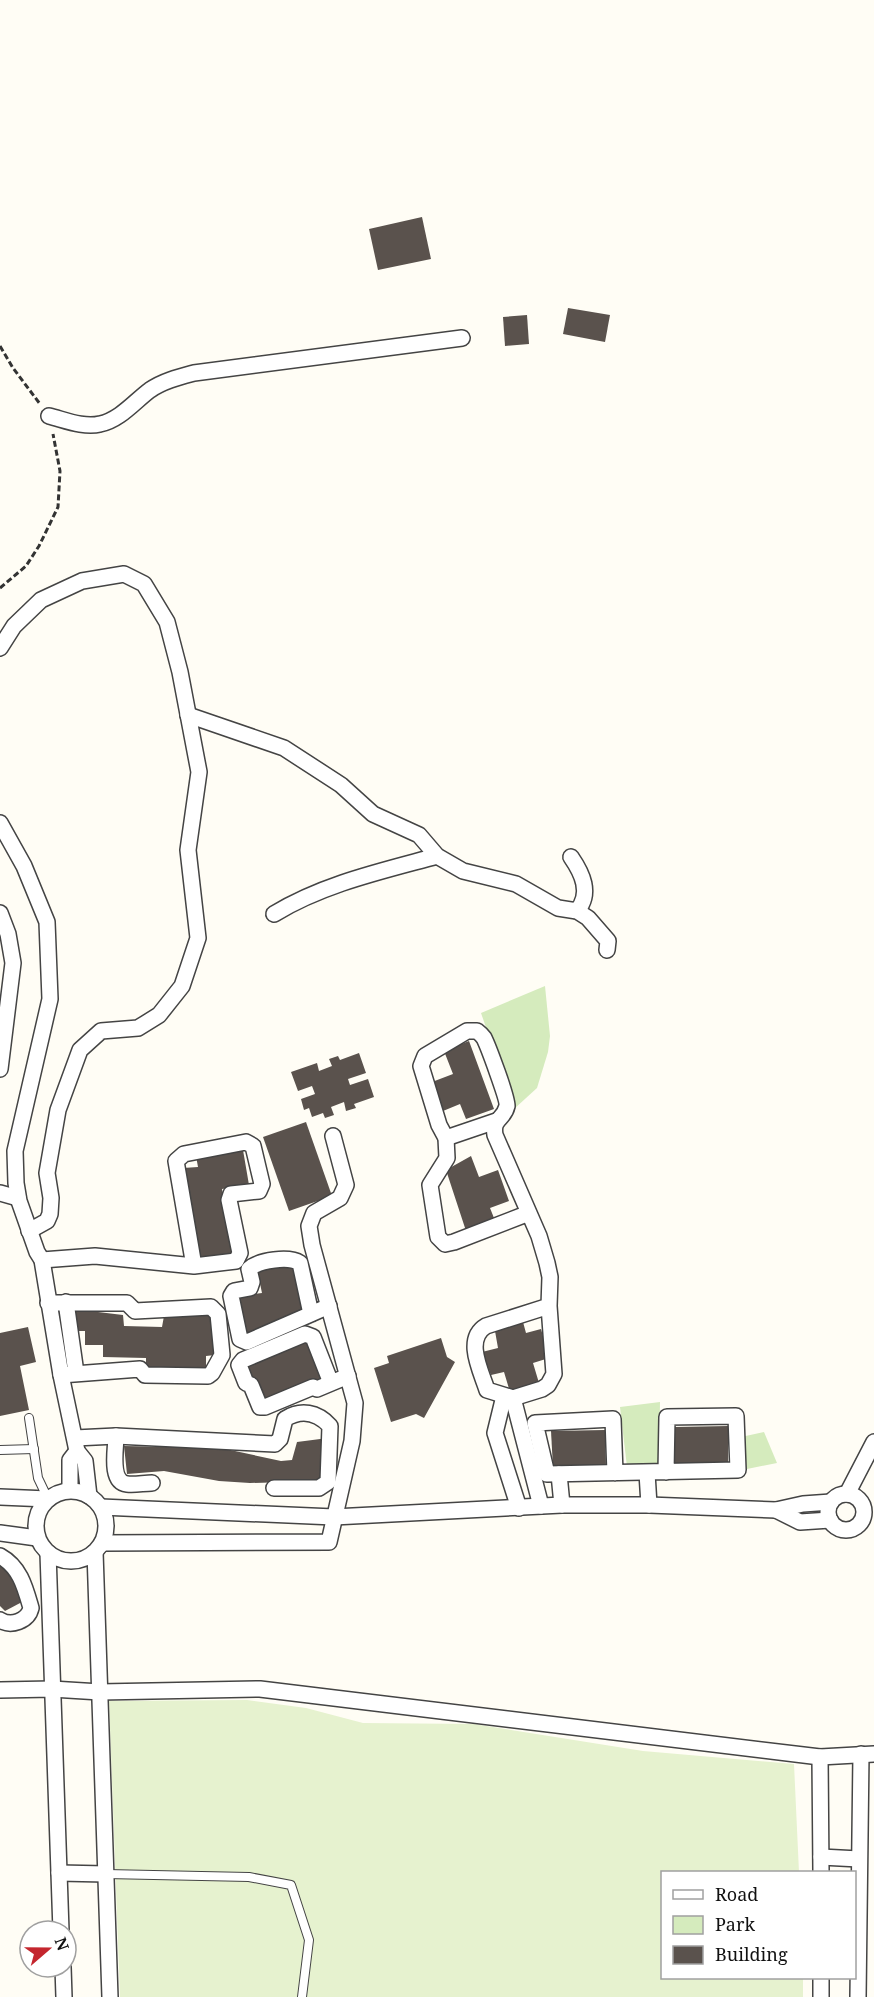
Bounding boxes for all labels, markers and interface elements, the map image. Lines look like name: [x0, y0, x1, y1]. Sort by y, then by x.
legend: [661, 1871, 856, 1979]
text: Road: [715, 1882, 758, 1906]
text: Park: [715, 1912, 755, 1936]
north arrow: [18, 1919, 78, 1979]
text: N: [50, 1934, 75, 1954]
text: Building: [715, 1942, 788, 1966]

